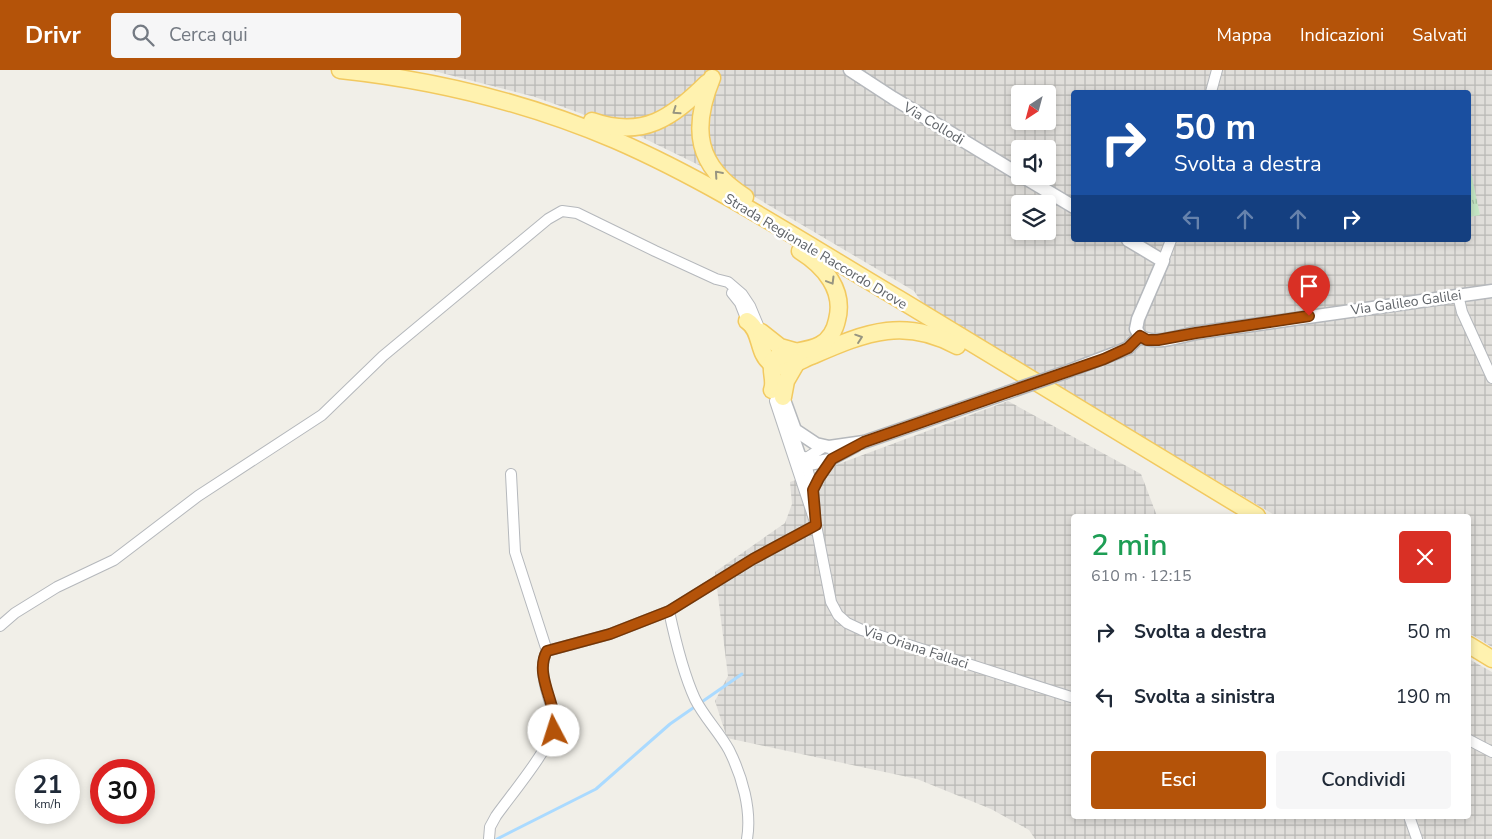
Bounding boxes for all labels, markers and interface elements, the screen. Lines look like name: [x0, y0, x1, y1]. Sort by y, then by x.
search box: [111, 13, 461, 58]
text: Drivr: [25, 19, 81, 51]
icon: search: [129, 21, 157, 49]
text: Cerca qui: [169, 22, 248, 48]
text: Mappa: [1216, 23, 1272, 47]
text: Indicazioni: [1300, 23, 1384, 47]
text: Salvati: [1412, 23, 1467, 47]
north arrow: [1011, 85, 1056, 130]
map controls: [1011, 85, 1056, 240]
street label: Via Collodi: [899, 97, 968, 149]
text: 50 m: [1174, 104, 1256, 151]
one-way arrow: [672, 105, 682, 114]
icon: right: [1091, 110, 1156, 175]
button: sound: [1011, 140, 1056, 185]
text: Svolta a destra: [1174, 149, 1322, 179]
one-way arrow: [715, 171, 724, 180]
street label: Strada Regionale Raccordo Drove: [721, 189, 911, 314]
button: layers: [1011, 195, 1056, 240]
icon: left: [1178, 205, 1206, 233]
icon: ahead: [1231, 205, 1259, 233]
icon: ahead: [1284, 205, 1312, 233]
icon: right: [1337, 205, 1365, 233]
pin: [1288, 265, 1330, 316]
icon: arrive: [1295, 272, 1323, 300]
one-way arrow: [824, 276, 834, 285]
street label: Via Galileo Galilei: [1349, 285, 1463, 320]
one-way arrow: [854, 334, 863, 344]
text: 2 min: [1091, 525, 1167, 566]
button: close: [1399, 531, 1451, 583]
text: 610 m · 12:15: [1091, 565, 1192, 587]
icon: right: [1091, 618, 1119, 646]
text: Svolta a destra: [1134, 619, 1267, 645]
text: 50 m: [1407, 619, 1451, 645]
street label: Via Oriana Fallaci: [860, 621, 971, 673]
icon: left: [1091, 683, 1119, 711]
text: Svolta a sinistra: [1134, 684, 1275, 710]
text: 190 m: [1396, 684, 1451, 710]
position arrow: [527, 704, 579, 756]
button: Esci: [1091, 751, 1266, 809]
button: Condividi: [1276, 751, 1451, 809]
speed limit sign: 30: [90, 759, 155, 824]
text: 21: [32, 768, 63, 802]
text: km/h: [34, 796, 61, 812]

